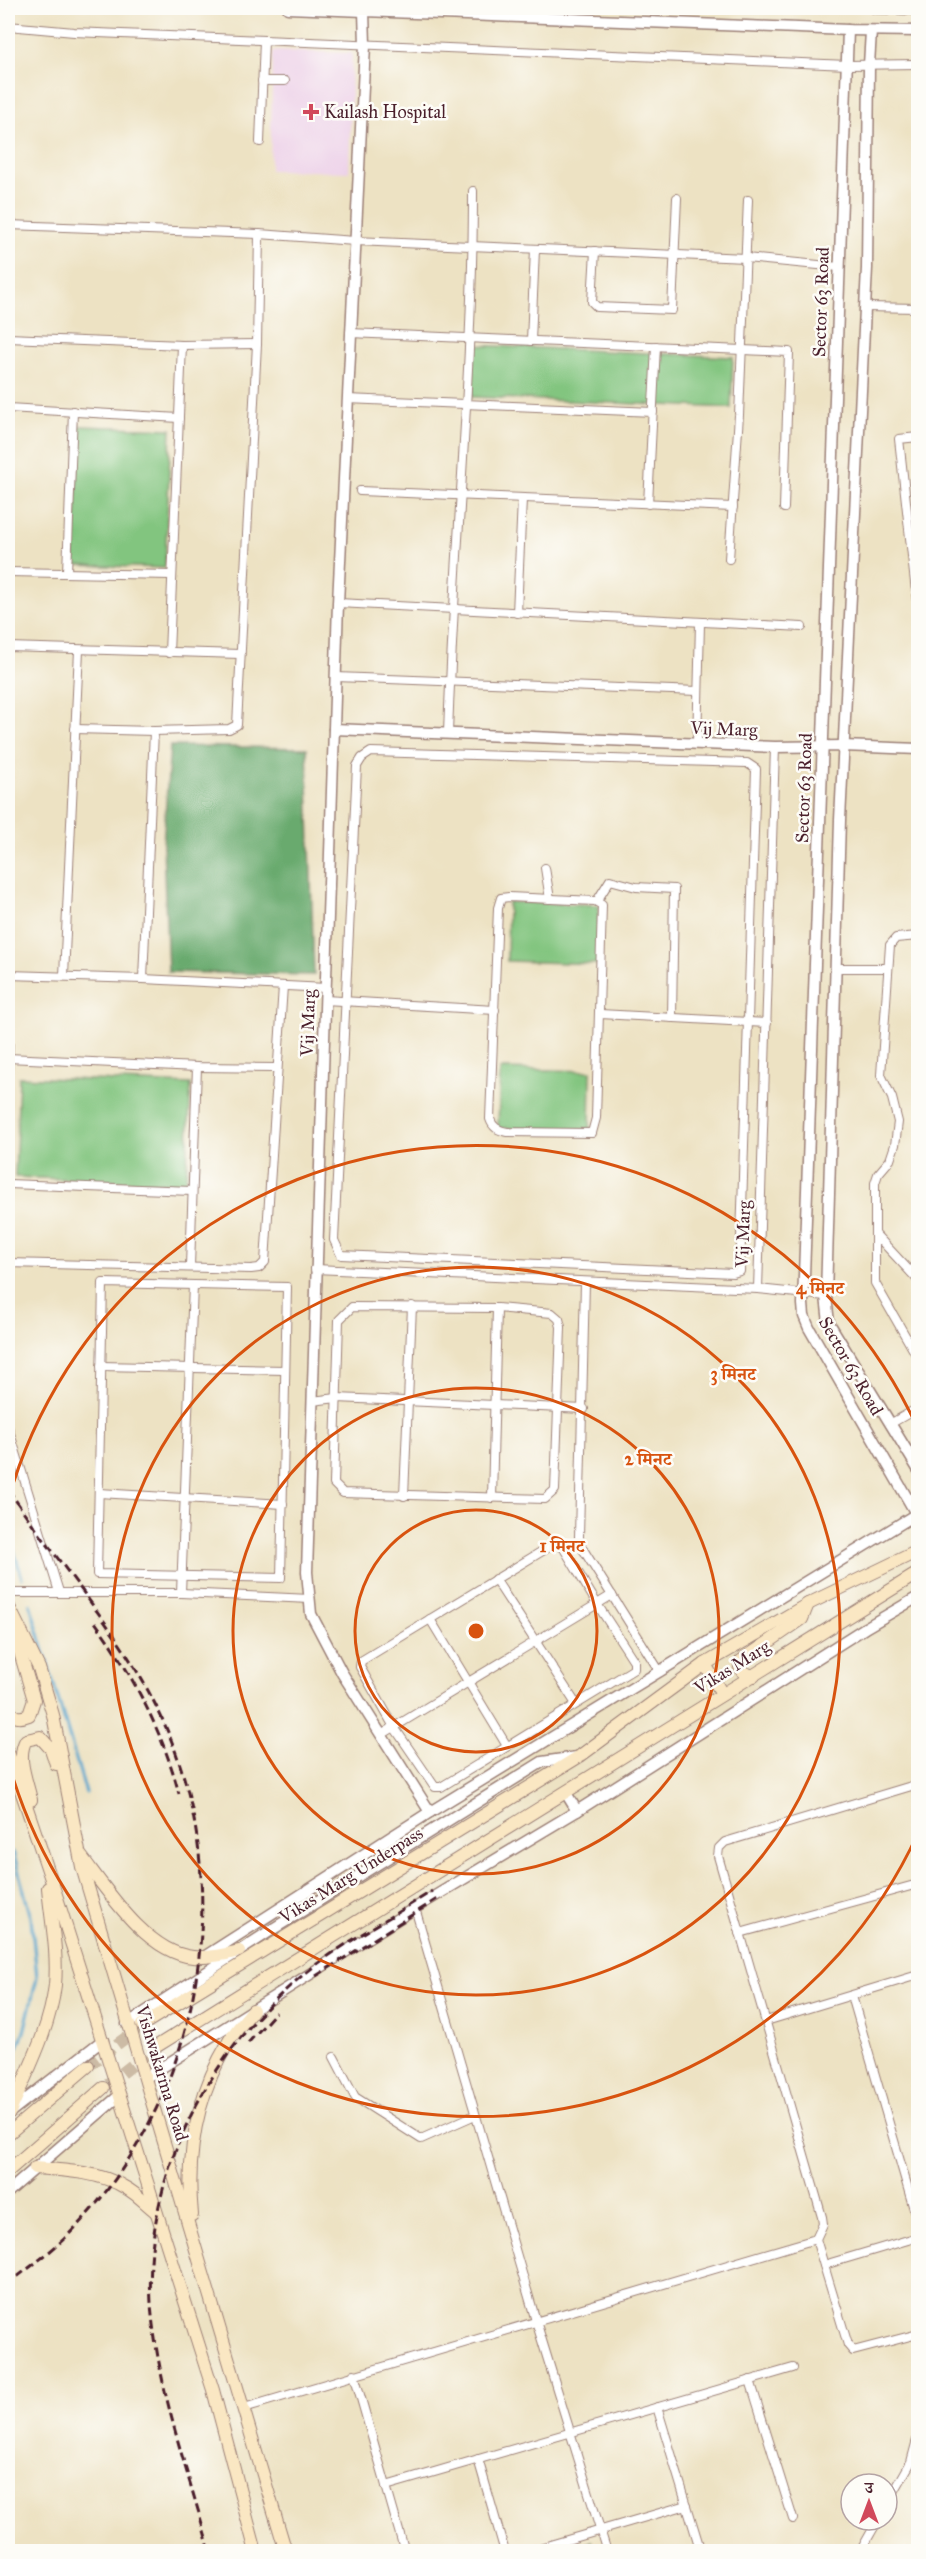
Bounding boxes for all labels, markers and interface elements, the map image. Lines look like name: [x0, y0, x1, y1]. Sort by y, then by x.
place label: Kailash Hospital: [324, 101, 446, 123]
marker: Kailash Hospital: [302, 103, 320, 121]
street label: Sector 63 Road: [808, 247, 834, 357]
street label: Vij Marg: [689, 717, 758, 742]
street label: Sector 63 Road: [791, 733, 817, 843]
street label: Vij Marg: [296, 989, 321, 1058]
street label: Vij Marg: [731, 1200, 756, 1269]
text: 4 मिनट: [796, 1277, 845, 1300]
street label: Sector 63 Road: [814, 1313, 888, 1419]
text: 3 मिनट: [710, 1363, 757, 1386]
text: 2 मिनट: [625, 1448, 673, 1470]
text: 1 मिनट: [539, 1535, 586, 1557]
centre of rings: [466, 1621, 486, 1641]
street label: Vikas Marg: [689, 1635, 775, 1700]
street label: Vikas Marg Underpass: [274, 1822, 428, 1930]
street label: Vishwakarma Road: [131, 2001, 193, 2144]
north arrow: [839, 2472, 899, 2532]
text: उ: [864, 2478, 875, 2497]

